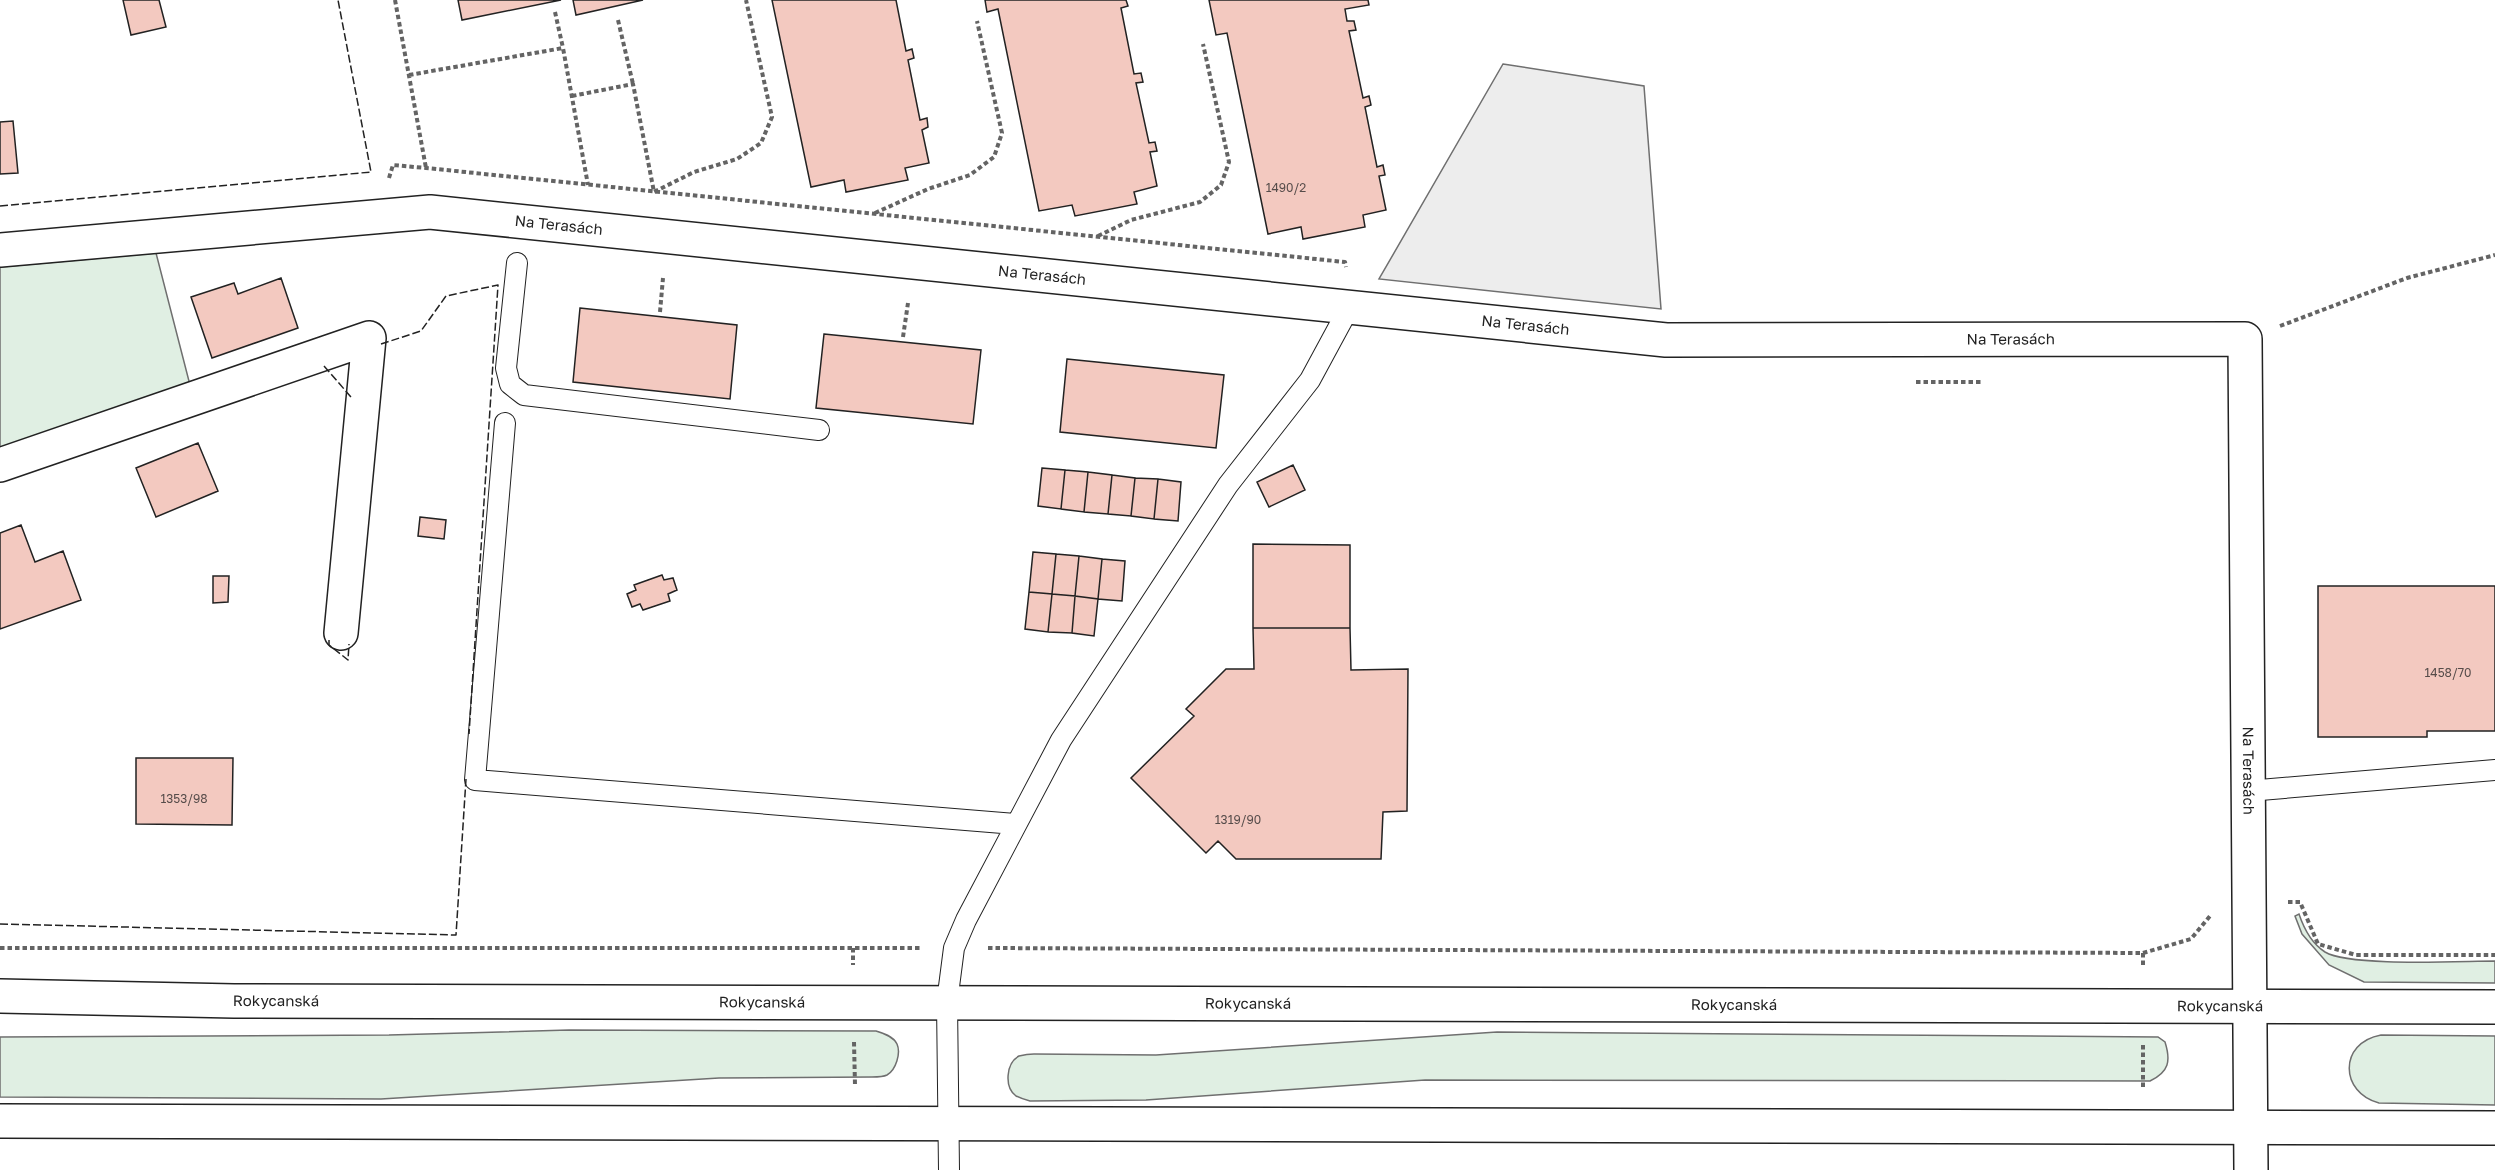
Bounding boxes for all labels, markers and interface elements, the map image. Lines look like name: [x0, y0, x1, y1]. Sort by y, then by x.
house number: 1490/2: [1266, 180, 1306, 195]
street label: Na Terasách: [514, 211, 604, 238]
street label: Na Terasách: [997, 261, 1087, 288]
street label: Na Terasách: [1481, 311, 1570, 338]
street label: Na Terasách: [1967, 329, 2055, 347]
house number: 1458/70: [2425, 665, 2471, 680]
street label: Na Terasách: [2240, 726, 2258, 815]
house number: 1353/98: [160, 791, 208, 806]
house number: 1319/90: [1215, 812, 1261, 827]
street label: Rokycanská: [233, 991, 319, 1009]
street label: Rokycanská: [719, 992, 805, 1011]
street label: Rokycanská: [1205, 994, 1291, 1012]
street label: Rokycanská: [1691, 995, 1777, 1013]
street label: Rokycanská: [2177, 996, 2263, 1014]

